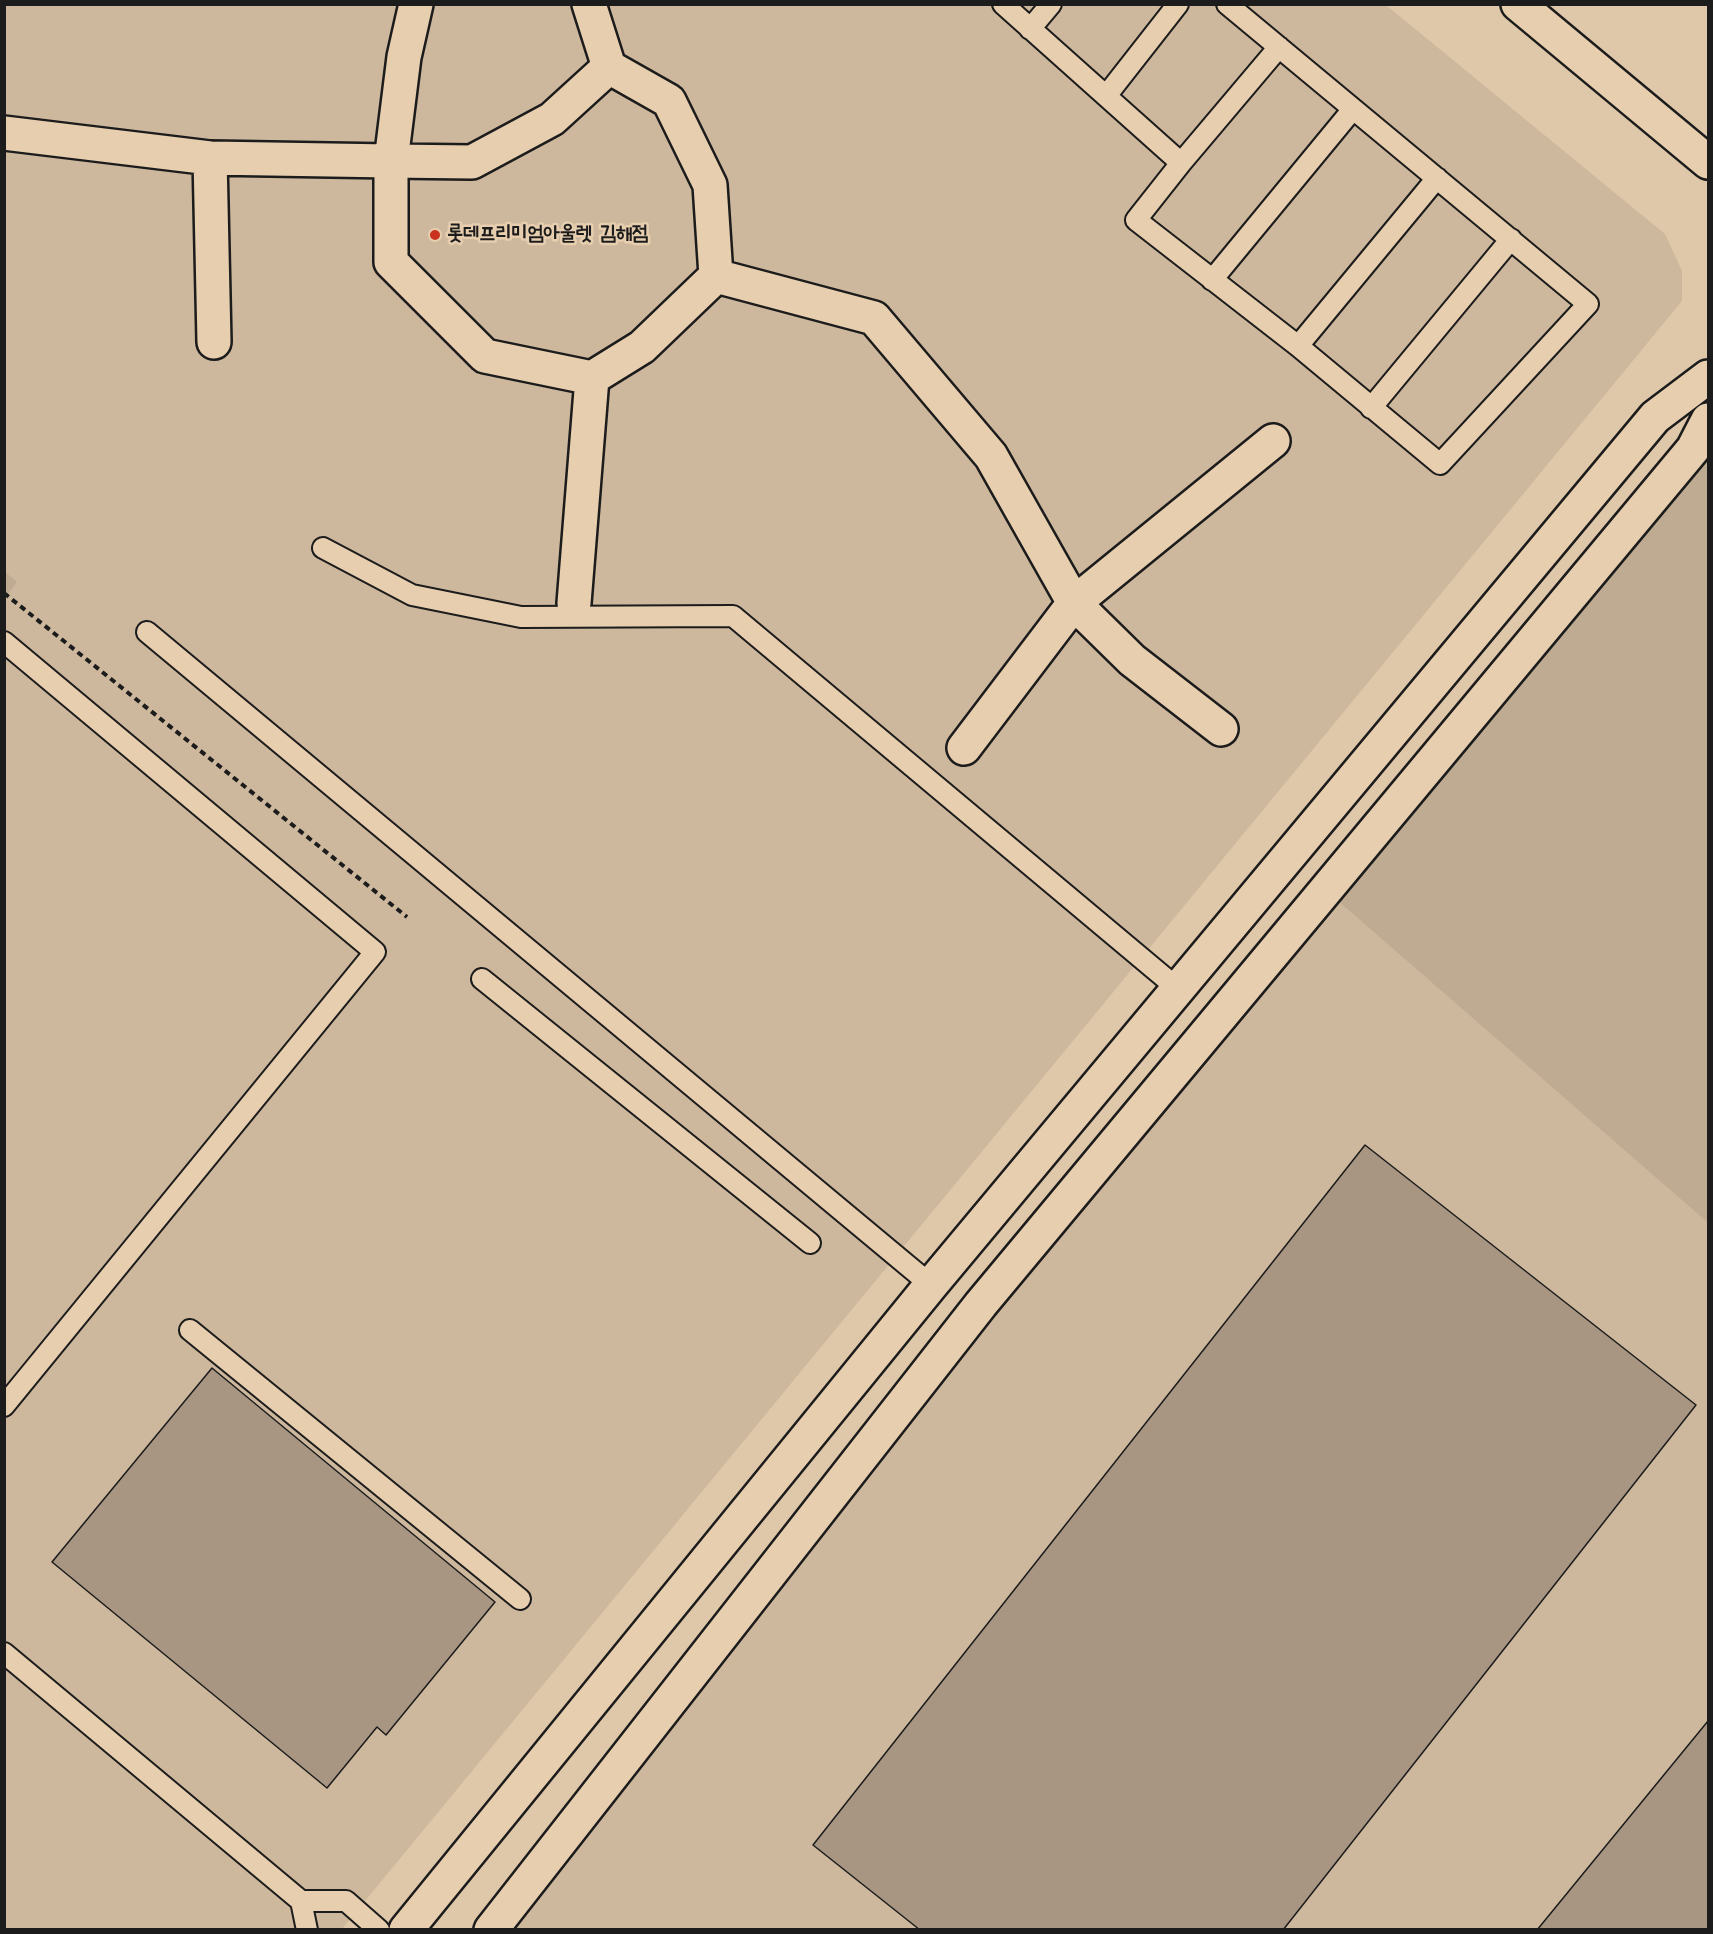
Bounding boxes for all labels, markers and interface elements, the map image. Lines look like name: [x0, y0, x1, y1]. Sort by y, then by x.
place label: 롯데프리미엄아울렛 김해점: [447, 223, 648, 247]
marker: 롯데프리미엄아울렛 김해점: [428, 228, 442, 242]

